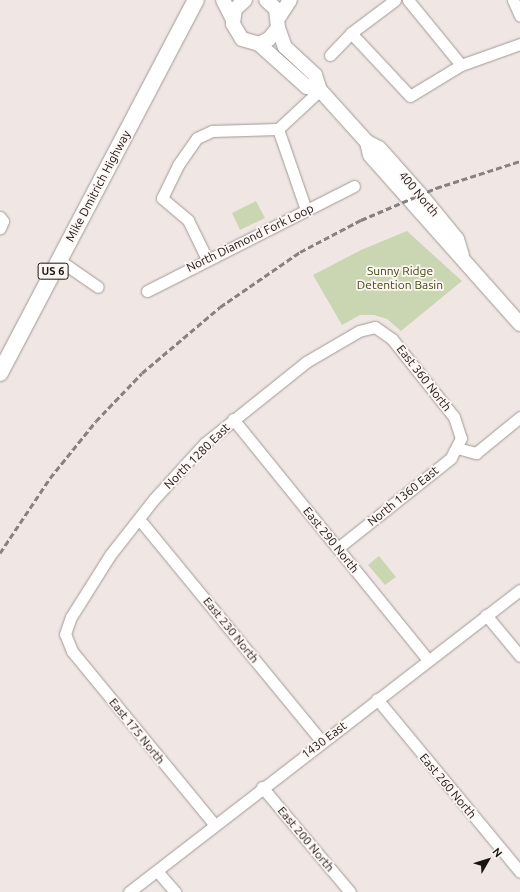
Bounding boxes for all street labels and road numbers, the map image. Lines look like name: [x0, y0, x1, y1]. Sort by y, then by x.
street label: Mike Dmitrich Highway: [63, 128, 133, 244]
street label: 400 North: [396, 168, 442, 220]
street label: North Diamond Fork Loop: [184, 201, 316, 275]
road number: US 6: [37, 262, 69, 280]
street label: East 360 North: [394, 342, 454, 414]
street label: North 1280 East: [161, 420, 233, 492]
street label: North 1360 East: [365, 463, 441, 529]
street label: East 290 North: [300, 504, 362, 576]
street label: East 230 North: [200, 594, 262, 666]
street label: East 175 North: [106, 695, 168, 767]
street label: 1430 East: [299, 718, 349, 762]
street label: East 260 North: [417, 751, 479, 821]
street label: East 200 North: [275, 804, 337, 874]

